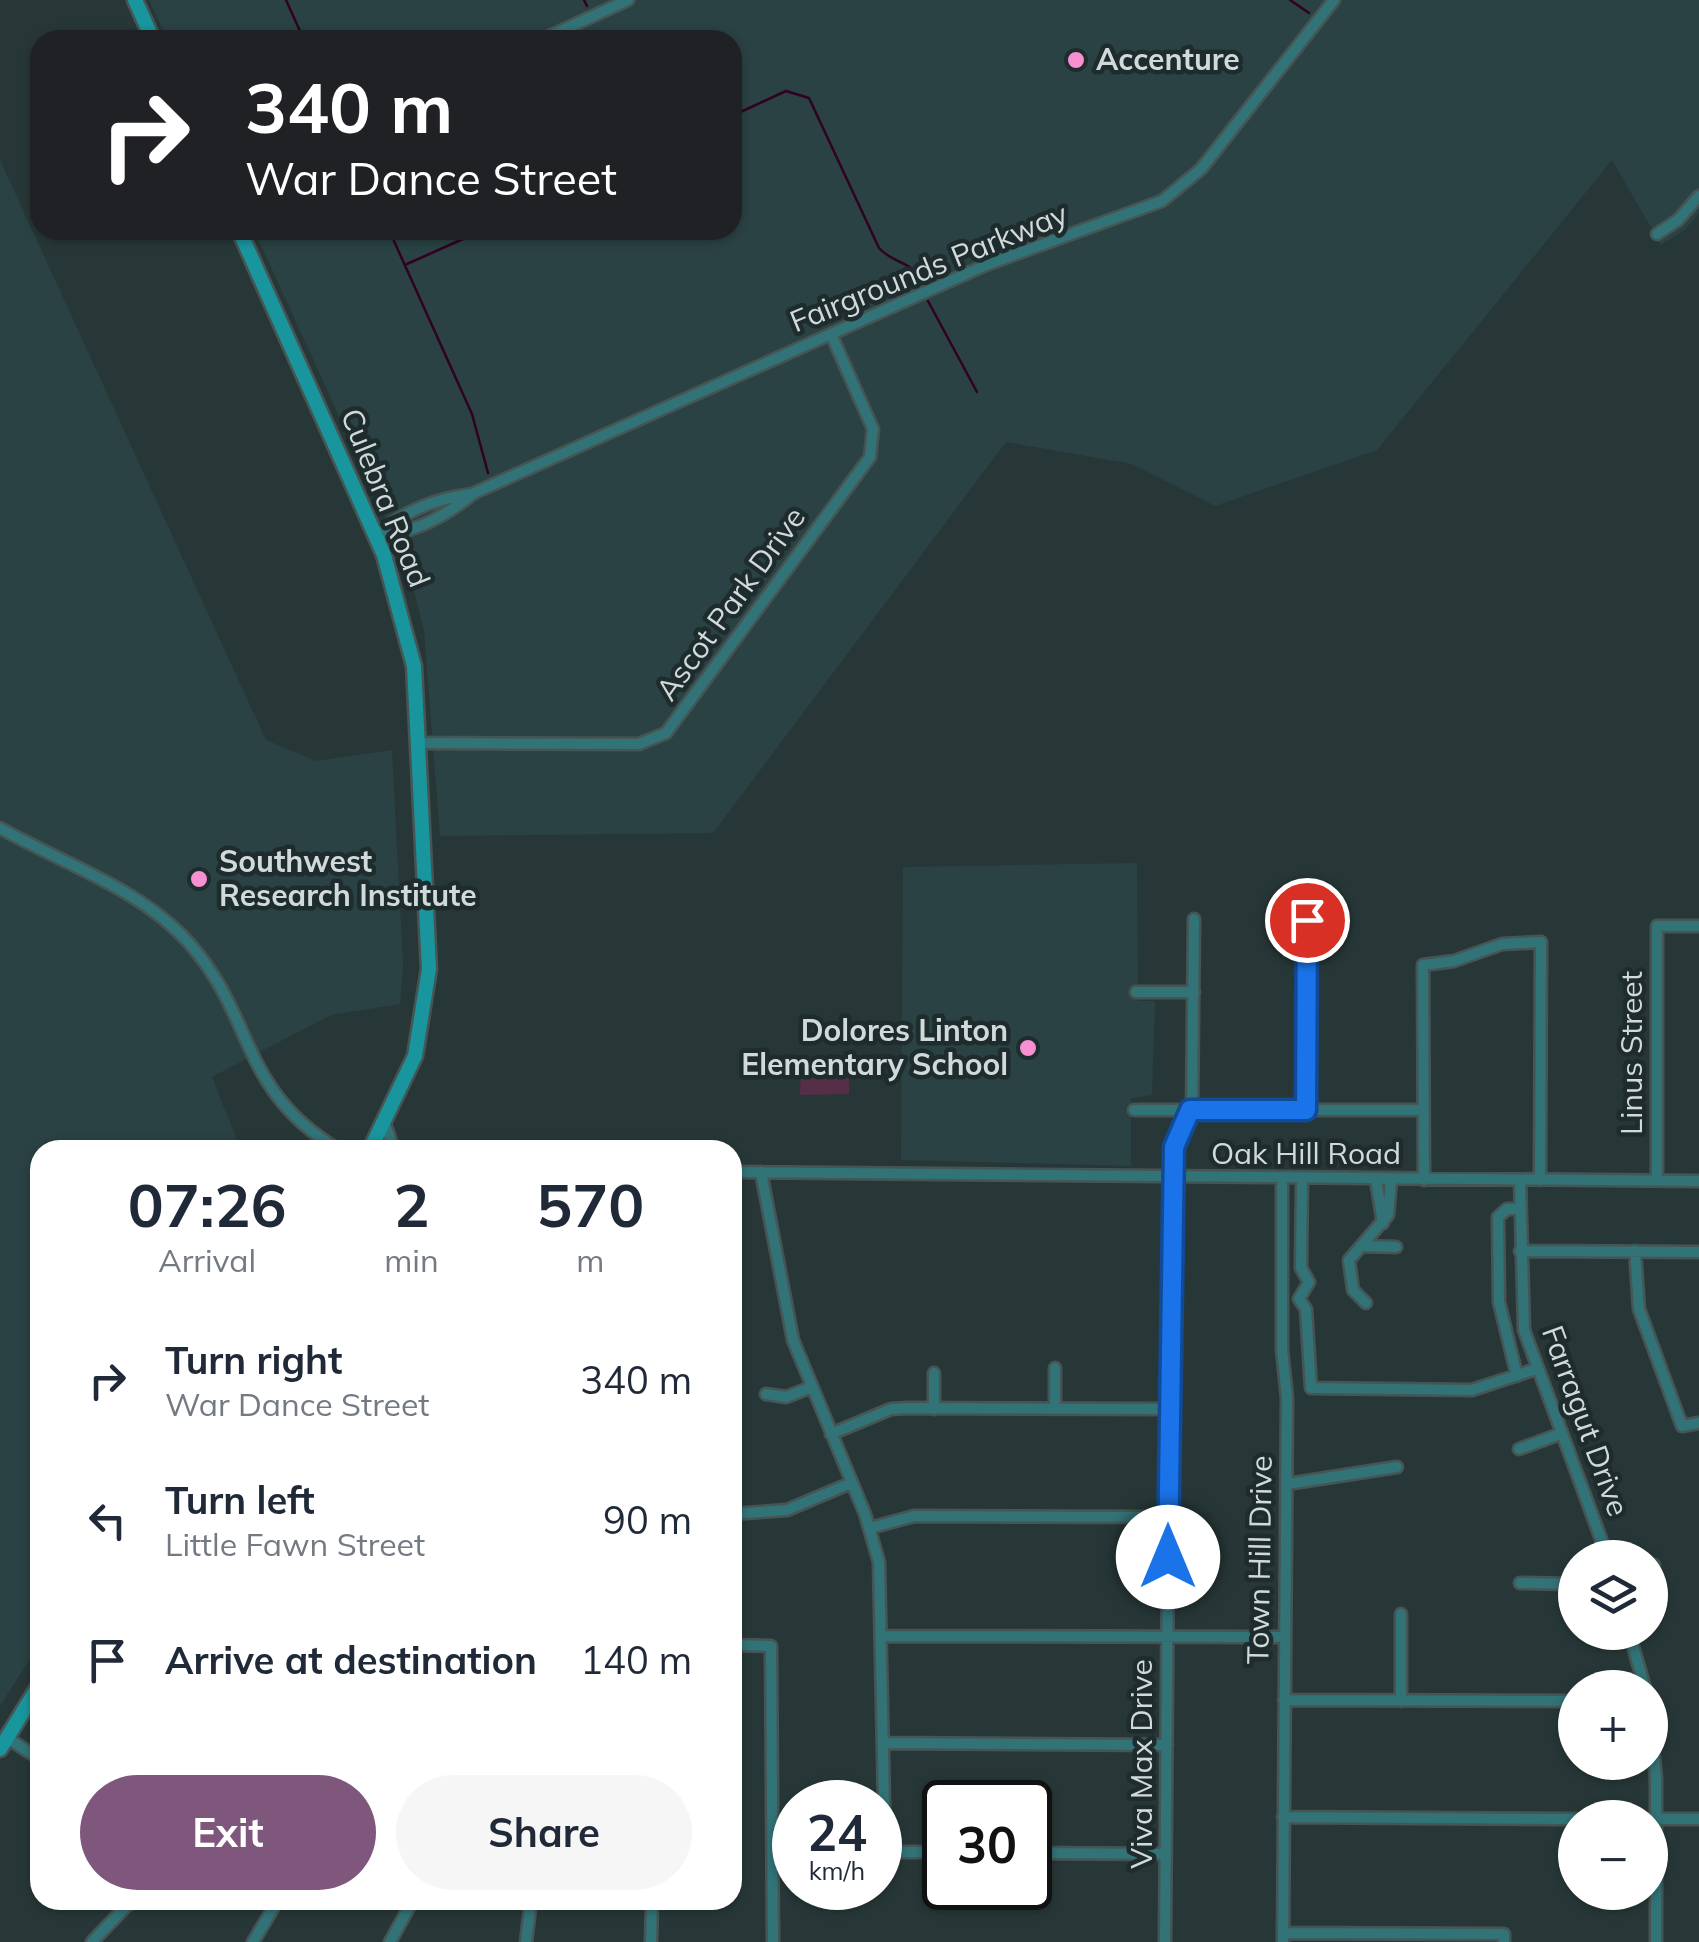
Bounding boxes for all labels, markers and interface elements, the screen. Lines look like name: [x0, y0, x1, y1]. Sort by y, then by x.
place label: Accenture: [1096, 40, 1240, 78]
marker: Accenture: [1065, 49, 1087, 71]
text: 340 m: [245, 63, 453, 151]
icon: right: [80, 70, 210, 200]
text: War Dance Street: [245, 150, 617, 206]
street label: Fairgrounds Parkway: [784, 194, 1073, 340]
street label: Culebra Road: [333, 403, 439, 592]
street label: Ascot Park Drive: [647, 499, 813, 708]
place label: Southwest Research Institute: [219, 842, 477, 914]
marker: Southwest Research Institute: [188, 868, 210, 890]
pin: [1265, 878, 1350, 963]
icon: arrive: [1280, 893, 1335, 948]
street label: Linus Street: [1612, 971, 1650, 1135]
place label: Dolores Linton Elementary School: [741, 1011, 1008, 1083]
marker: Dolores Linton Elementary School: [1017, 1037, 1039, 1059]
street label: Oak Hill Road: [1211, 1134, 1401, 1172]
text: 07:26: [128, 1167, 287, 1242]
text: 2: [393, 1167, 429, 1242]
text: 570: [536, 1167, 644, 1242]
text: Arrival: [158, 1240, 256, 1280]
text: min: [384, 1240, 439, 1280]
text: m: [576, 1240, 604, 1280]
street label: Farragut Drive: [1534, 1320, 1638, 1521]
text: Turn right: [165, 1336, 342, 1384]
icon: right: [80, 1353, 135, 1408]
text: 340 m: [580, 1356, 692, 1404]
text: War Dance Street: [165, 1384, 430, 1424]
street label: Town Hill Drive: [1238, 1455, 1280, 1665]
text: Turn left: [165, 1476, 315, 1524]
icon: left: [80, 1493, 135, 1548]
text: 90 m: [603, 1496, 692, 1544]
position arrow: [1116, 1505, 1220, 1609]
text: Little Fawn Street: [165, 1524, 425, 1564]
map controls: [1558, 1540, 1668, 1910]
button: layers: [1558, 1540, 1668, 1650]
icon: arrive: [80, 1633, 135, 1688]
text: Arrive at destination: [165, 1636, 537, 1684]
text: 140 m: [580, 1636, 692, 1684]
street label: Viva Max Drive: [1122, 1659, 1160, 1869]
button: +: [1558, 1670, 1668, 1780]
button: Exit: [80, 1775, 376, 1890]
button: Share: [396, 1775, 692, 1890]
speed limit sign: 30: [922, 1780, 1052, 1910]
button: −: [1558, 1800, 1668, 1910]
text: 24: [807, 1801, 867, 1864]
text: km/h: [809, 1855, 865, 1886]

